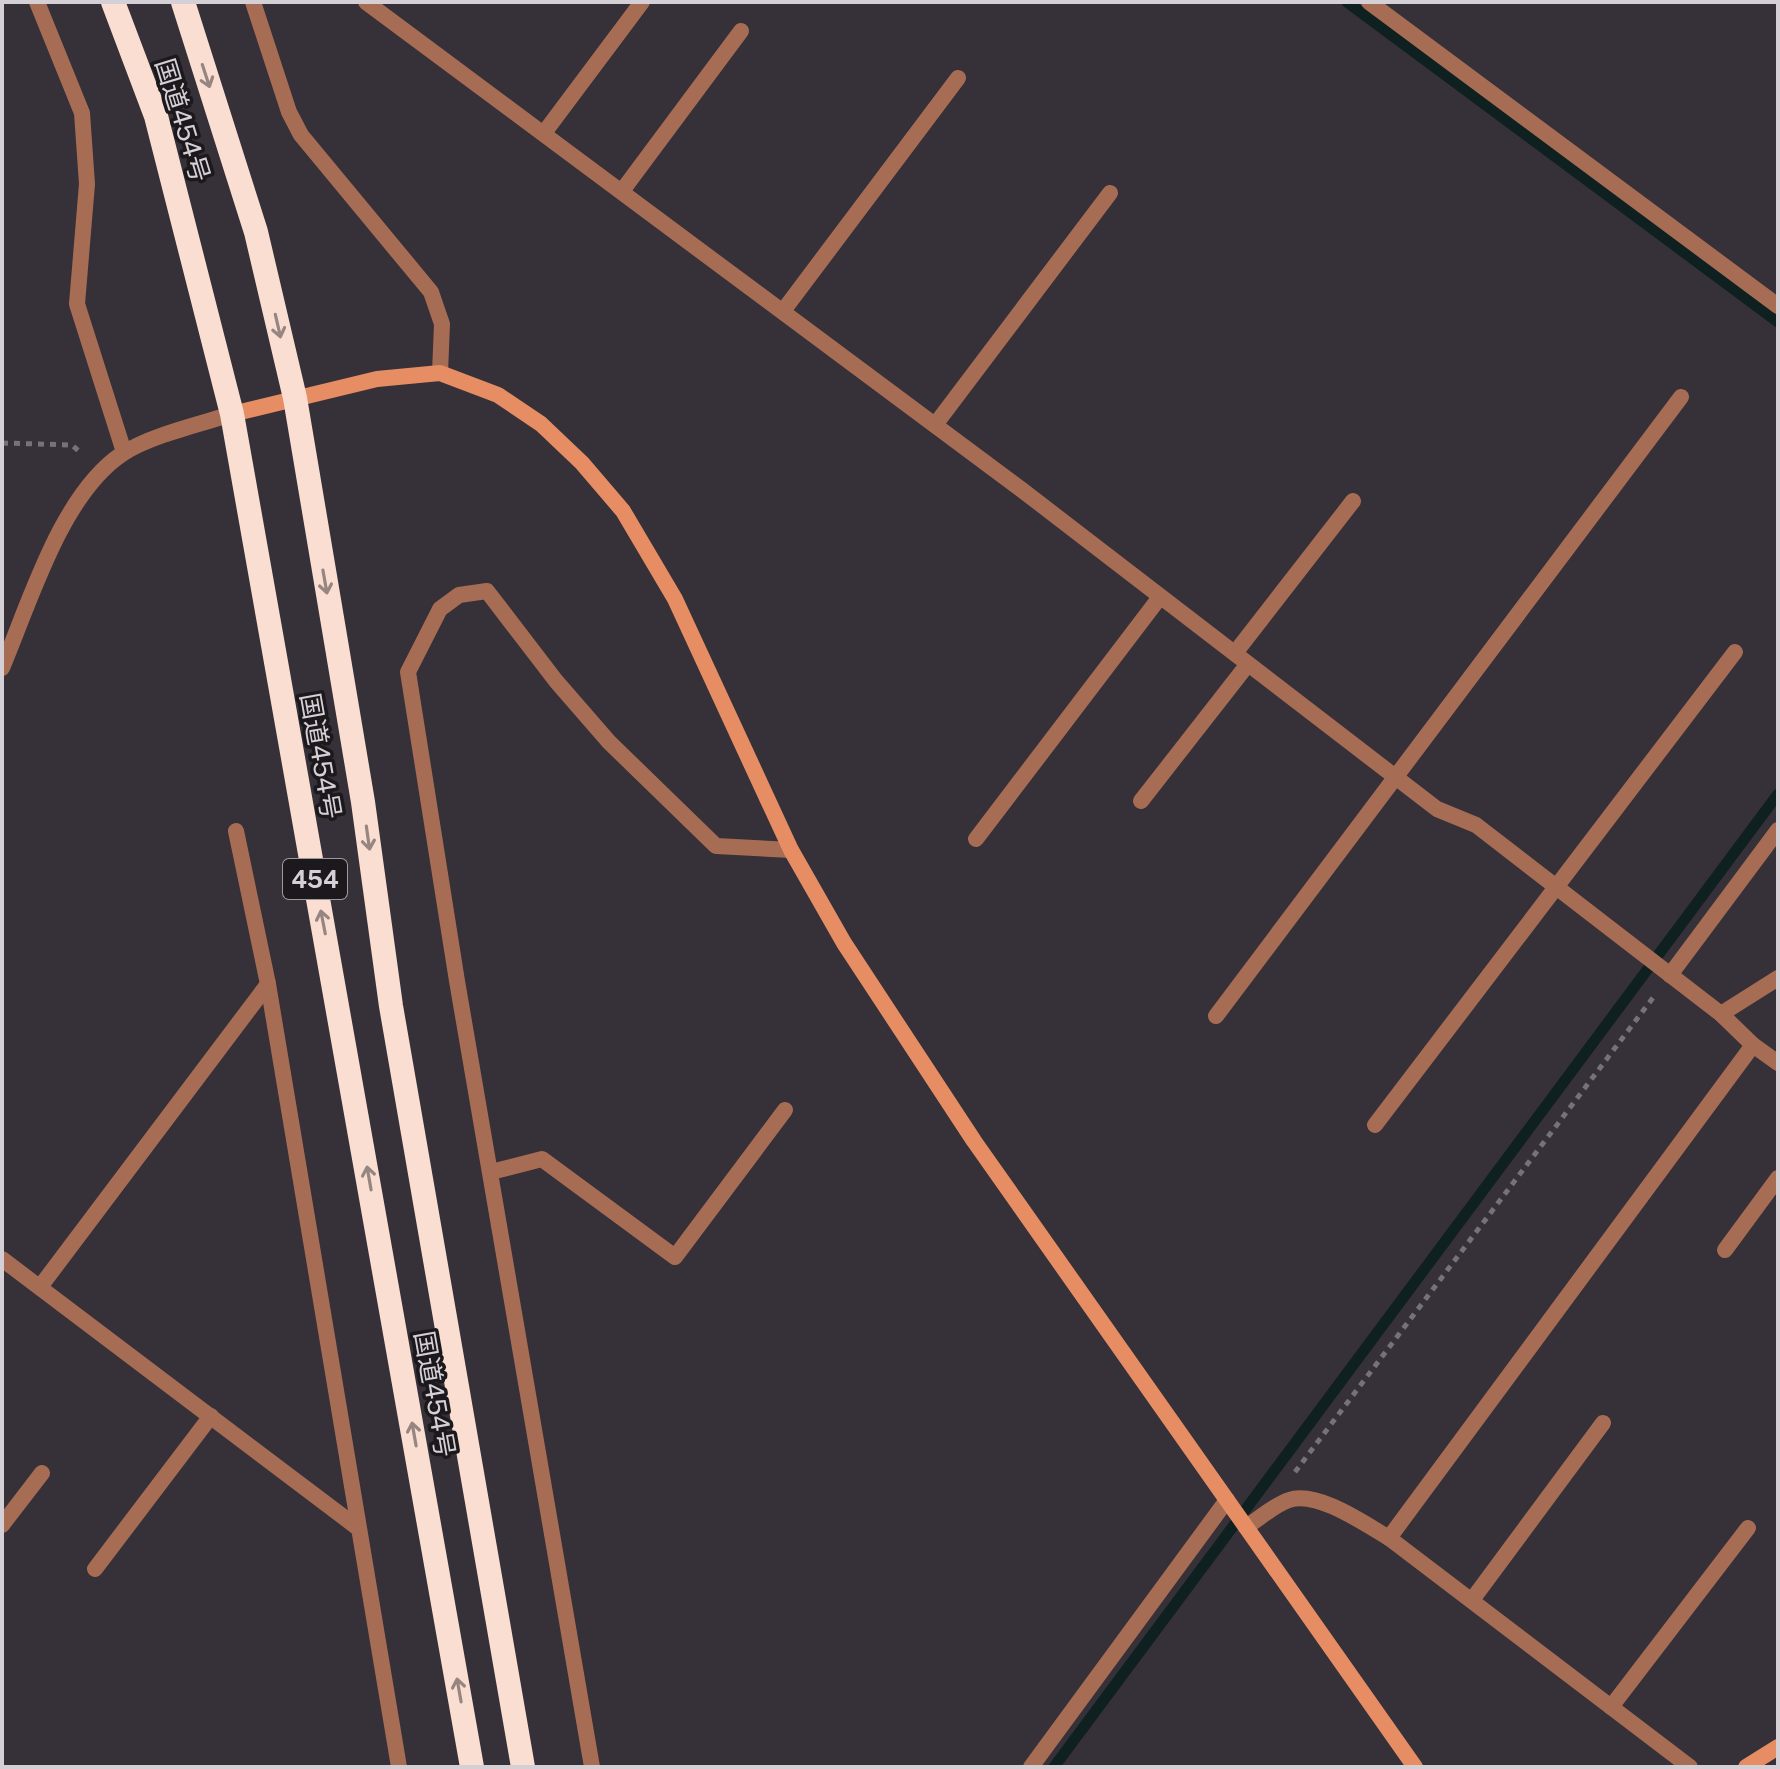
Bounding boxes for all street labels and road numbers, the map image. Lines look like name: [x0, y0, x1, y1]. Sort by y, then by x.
street label: 国道454号: [150, 55, 216, 185]
street label: 国道454号: [295, 691, 347, 821]
road number: 454: [283, 859, 347, 899]
street label: 国道454号: [409, 1329, 461, 1459]

